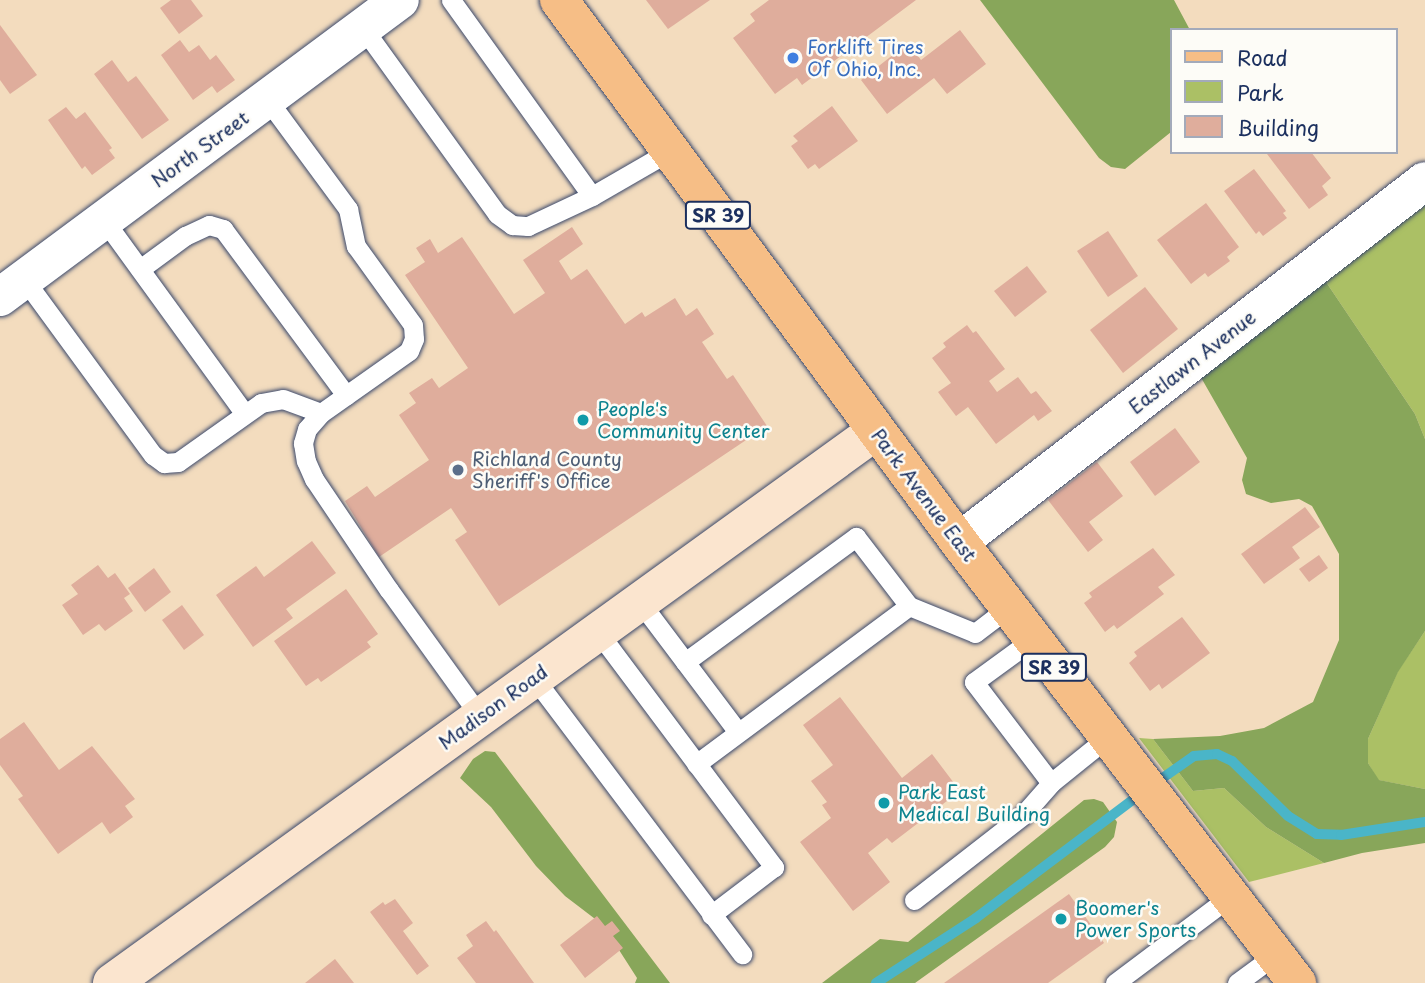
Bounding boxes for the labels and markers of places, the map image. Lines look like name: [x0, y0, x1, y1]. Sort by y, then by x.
place label: Forklift Tires Of Ohio, Inc.: [807, 36, 924, 80]
marker: Forklift Tires Of Ohio, Inc.: [785, 50, 801, 66]
place label: People's Community Center: [597, 398, 771, 442]
marker: People's Community Center: [575, 412, 591, 428]
place label: Richland County Sheriff's Office: [472, 448, 623, 492]
marker: Richland County Sheriff's Office: [450, 462, 466, 478]
place label: Park East Medical Building: [898, 781, 1050, 825]
marker: Park East Medical Building: [876, 795, 892, 811]
place label: Boomer's Power Sports: [1075, 897, 1195, 941]
marker: Boomer's Power Sports: [1053, 911, 1069, 927]

